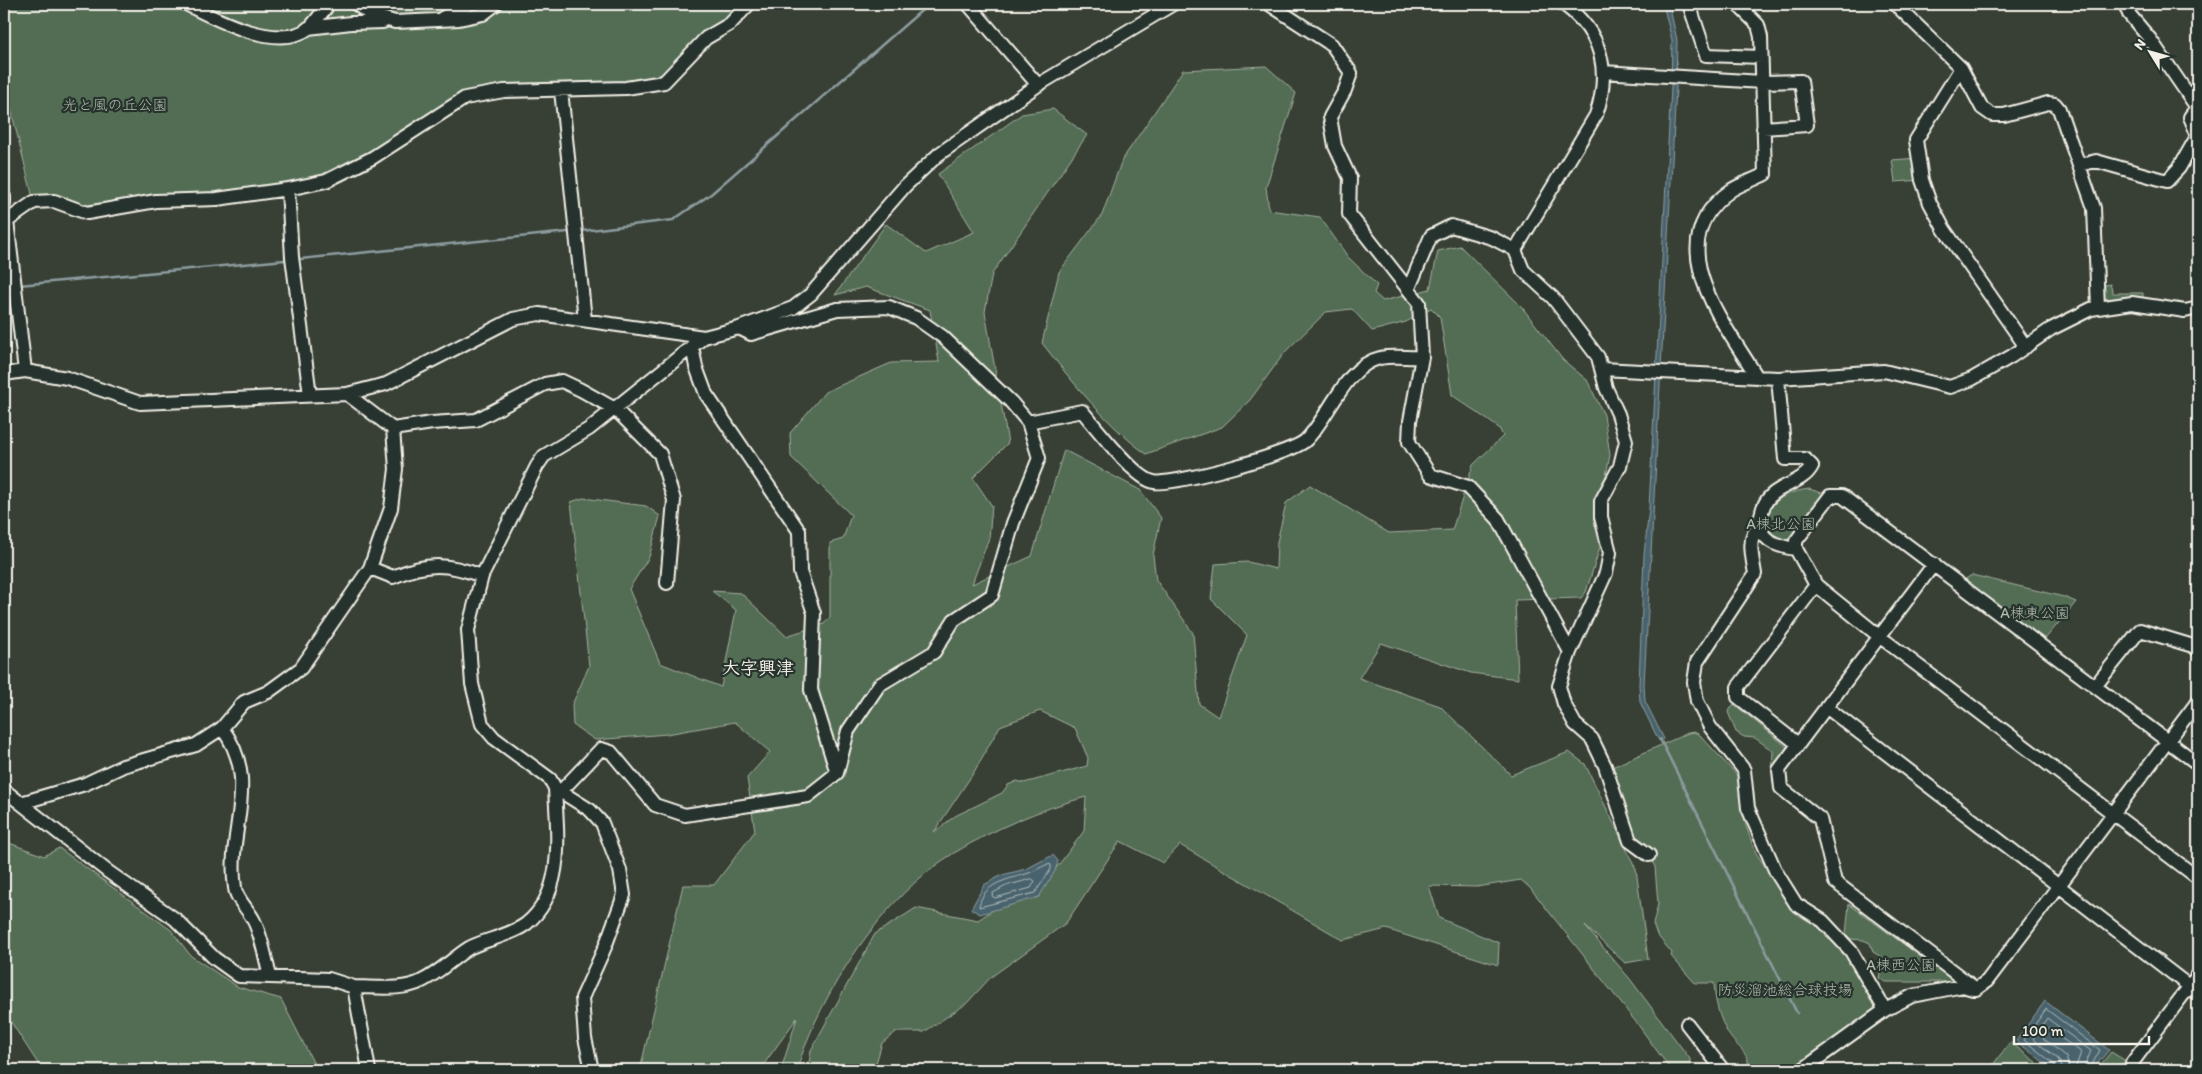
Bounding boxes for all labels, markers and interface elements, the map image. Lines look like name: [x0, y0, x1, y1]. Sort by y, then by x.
north arrow: [2124, 28, 2174, 78]
text: N: [2130, 36, 2150, 53]
park label: 光と風の丘公園: [62, 96, 168, 114]
park label: A棟北公園: [1746, 515, 1816, 533]
park label: A棟東公園: [2000, 604, 2070, 622]
district label: 大字興津: [722, 657, 794, 679]
park label: A棟西公園: [1866, 956, 1936, 974]
park label: 防災溜池総合球技場: [1717, 981, 1853, 999]
scale bar: [2014, 1014, 2150, 1046]
text: 100 m: [2022, 1022, 2064, 1040]

